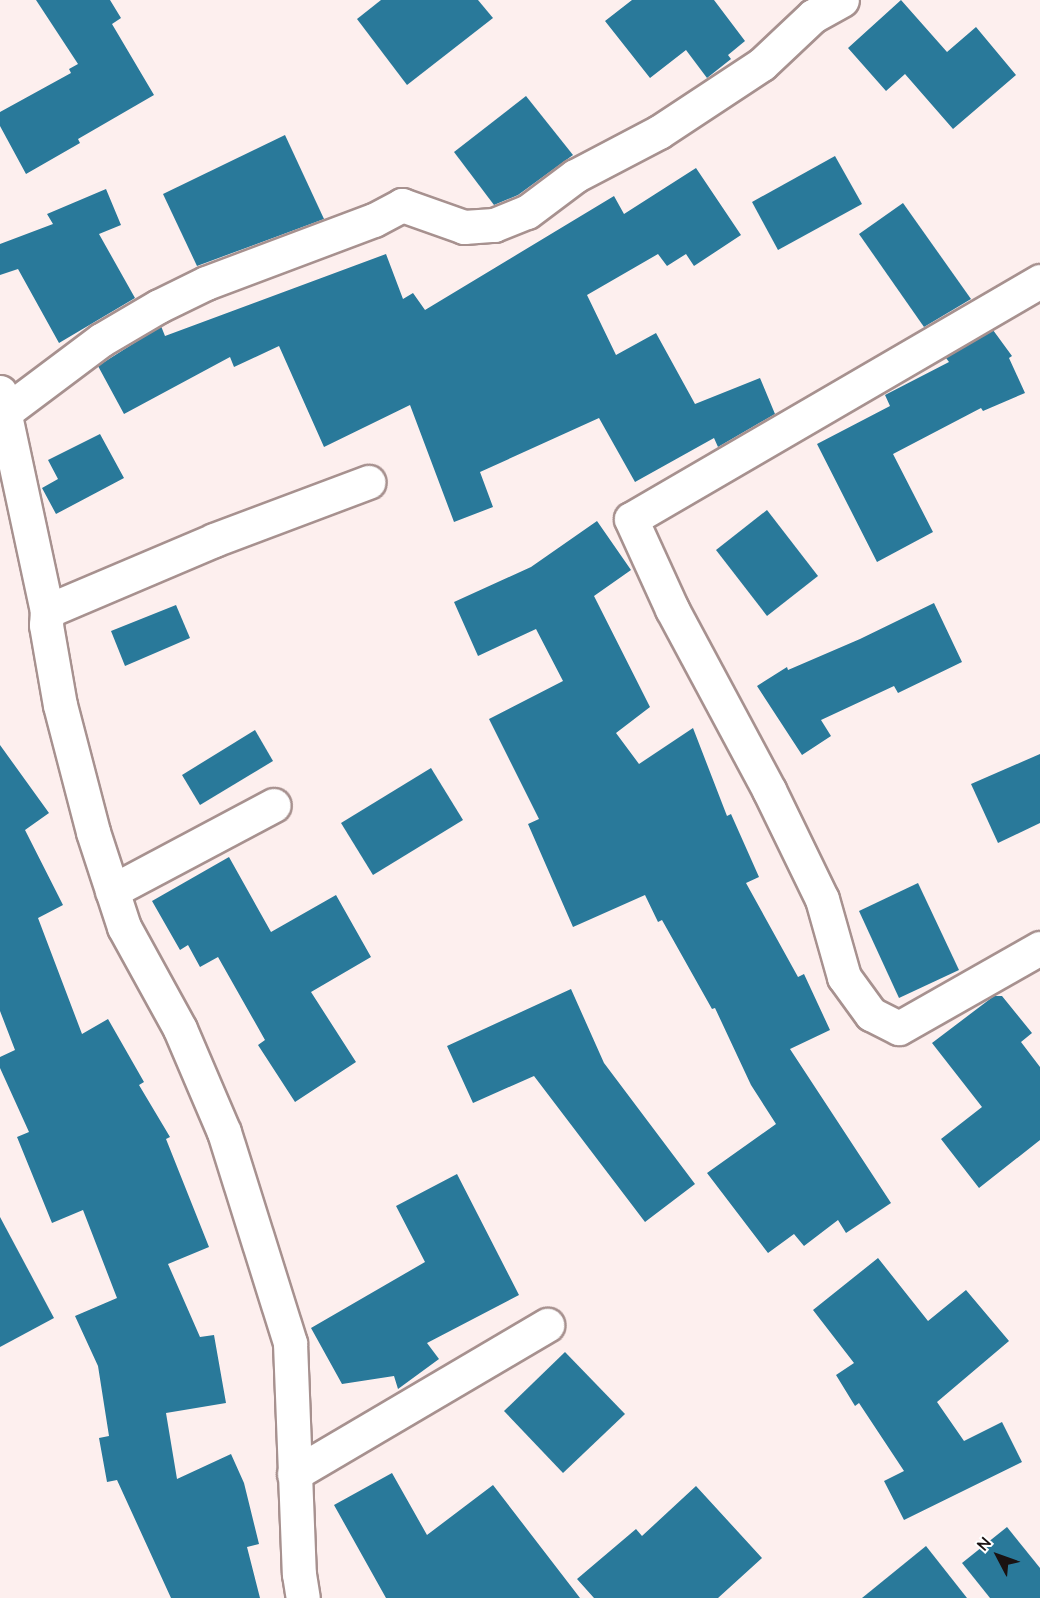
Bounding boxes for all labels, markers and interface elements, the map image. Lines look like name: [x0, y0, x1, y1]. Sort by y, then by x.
north arrow: [968, 1526, 1028, 1586]
text: N: [972, 1532, 997, 1556]

